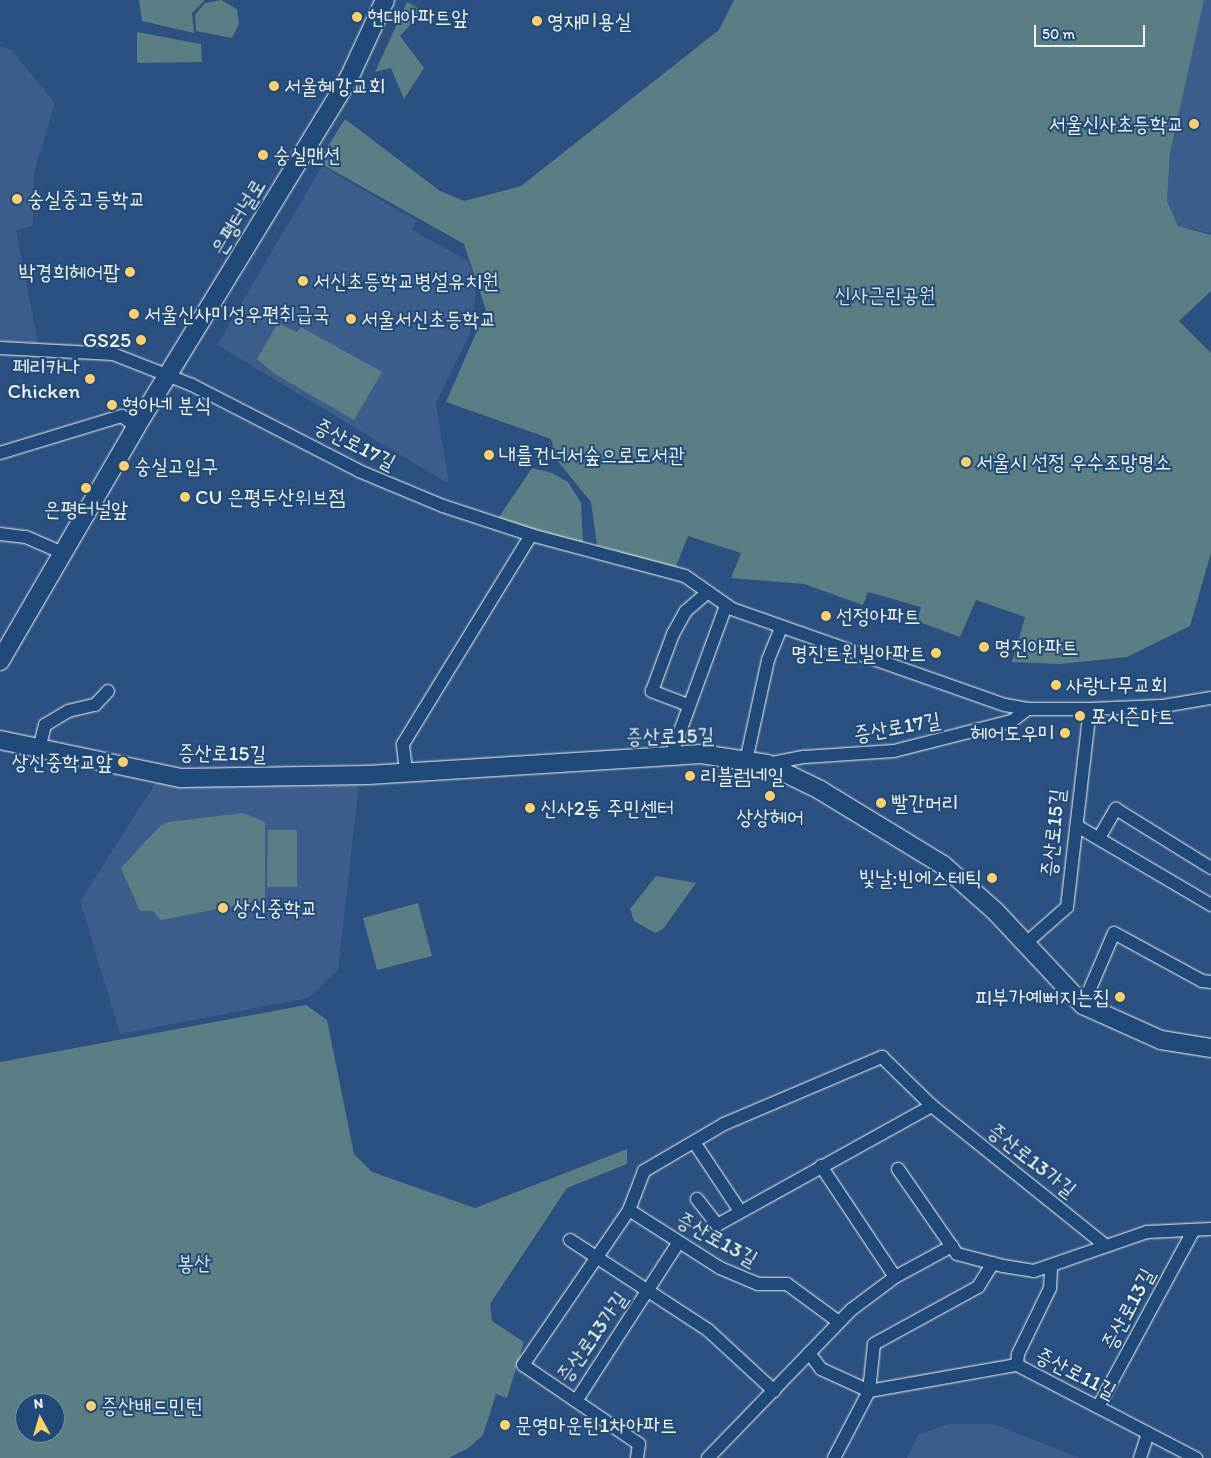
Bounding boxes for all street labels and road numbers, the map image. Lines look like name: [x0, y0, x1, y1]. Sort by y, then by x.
street label: 은평터널로: [205, 174, 271, 260]
street label: 증산로17길: [310, 413, 400, 475]
street label: 증산로17길: [852, 707, 942, 747]
street label: 증산로15길: [626, 723, 714, 749]
street label: 증산로15길: [178, 740, 266, 766]
street label: 증산로15길: [1036, 788, 1070, 878]
street label: 증산로13가길: [983, 1118, 1081, 1202]
street label: 증산로13길: [672, 1206, 762, 1272]
street label: 증산로13길: [1096, 1264, 1160, 1354]
street label: 증산로13가길: [551, 1286, 633, 1388]
street label: 증산로11길: [1031, 1342, 1121, 1404]

